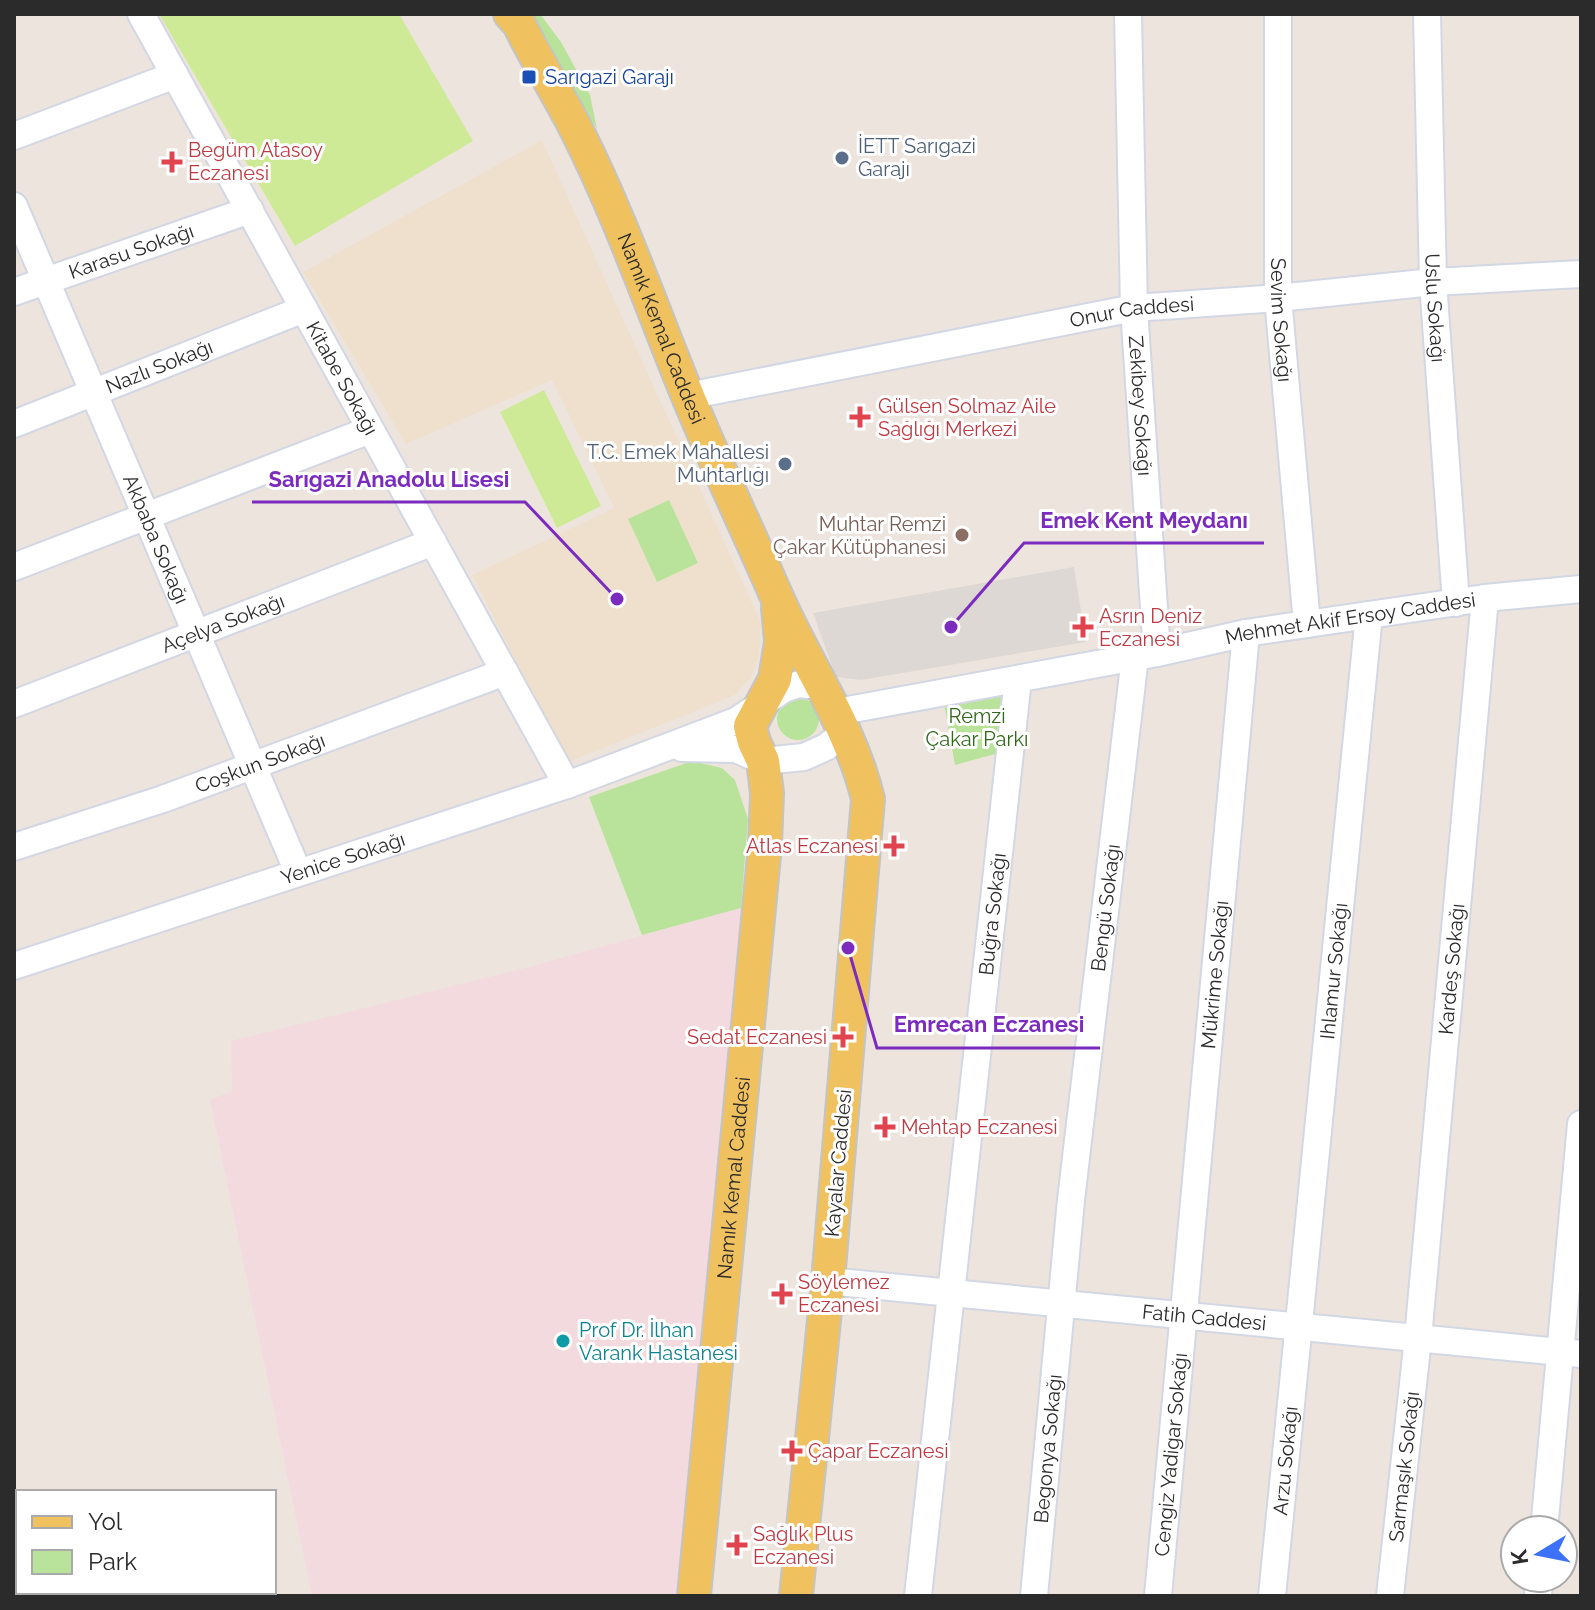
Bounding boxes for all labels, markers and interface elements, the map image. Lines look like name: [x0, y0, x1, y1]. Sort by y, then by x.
place label: Sarıgazi Garajı: [545, 65, 674, 89]
marker: Sarıgazi Garajı: [520, 68, 538, 86]
place label: İETT Sarıgazi Garajı: [858, 133, 976, 181]
place label: Begüm Atasoy Eczanesi: [188, 138, 323, 185]
marker: İETT Sarıgazi Garajı: [833, 149, 851, 167]
marker: Begüm Atasoy Eczanesi: [163, 153, 181, 171]
street label: Karasu Sokağı: [66, 219, 197, 284]
street label: Namık Kemal Caddesi: [612, 230, 710, 428]
street label: Uslu Sokağı: [1420, 253, 1451, 363]
street label: Sevim Sokağı: [1266, 258, 1297, 383]
street label: Onur Caddesi: [1068, 292, 1195, 332]
street label: Kitabe Sokağı: [301, 317, 383, 439]
street label: Nazlı Sokağı: [102, 334, 216, 399]
street label: Zekibey Sokağı: [1124, 335, 1157, 477]
place label: Gülsen Solmaz Aile Sağlığı Merkezi: [878, 394, 1056, 441]
marker: Gülsen Solmaz Aile Sağlığı Merkezi: [849, 406, 871, 428]
place label: T.C. Emek Mahallesi Muhtarlığı: [587, 440, 769, 487]
marker: T.C. Emek Mahallesi Muhtarlığı: [776, 455, 794, 473]
callout: Sarıgazi Anadolu Lisesi: [252, 456, 525, 502]
text: Sarıgazi Anadolu Lisesi: [269, 466, 509, 492]
street label: Akbaba Sokağı: [118, 471, 194, 607]
callout: Emek Kent Meydanı: [1024, 497, 1264, 543]
text: Emek Kent Meydanı: [1040, 507, 1248, 533]
place label: Muhtar Remzi Çakar Kütüphanesi: [773, 512, 946, 559]
marker: Muhtar Remzi Çakar Kütüphanesi: [953, 526, 971, 544]
street label: Mehmet Akif Ersoy Caddesi: [1223, 588, 1477, 649]
street label: Açelya Sokağı: [158, 589, 288, 658]
place label: Asrın Deniz Eczanesi: [1099, 604, 1202, 651]
marker: Asrın Deniz Eczanesi: [1074, 618, 1092, 636]
park label: Remzi Çakar Parkı: [926, 704, 1028, 751]
street label: Coşkun Sokağı: [192, 728, 328, 798]
street label: Yenice Sokağı: [278, 827, 408, 890]
place label: Atlas Eczanesi: [746, 834, 878, 858]
marker: Atlas Eczanesi: [885, 837, 903, 855]
street label: Bengü Sokağı: [1086, 843, 1125, 973]
street label: Buğra Sokağı: [974, 852, 1011, 976]
street label: Mükrime Sokağı: [1196, 899, 1234, 1050]
street label: Ihlamur Sokağı: [1315, 902, 1352, 1041]
street label: Kardeş Sokağı: [1434, 902, 1469, 1036]
callout: Emrecan Eczanesi: [877, 1002, 1100, 1048]
text: Emrecan Eczanesi: [894, 1011, 1084, 1037]
place label: Sedat Eczanesi: [687, 1025, 827, 1049]
marker: Sedat Eczanesi: [834, 1028, 852, 1046]
street label: Namık Kemal Caddesi: [712, 1076, 755, 1280]
street label: Kayalar Caddesi: [820, 1088, 856, 1238]
place label: Mehtap Eczanesi: [901, 1115, 1058, 1139]
marker: Mehtap Eczanesi: [876, 1118, 894, 1136]
place label: Söylemez Eczanesi: [798, 1270, 890, 1317]
marker: Söylemez Eczanesi: [773, 1285, 791, 1303]
street label: Fatih Caddesi: [1141, 1300, 1267, 1335]
place label: Prof Dr. İlhan Varank Hastanesi: [579, 1317, 738, 1365]
marker: Prof Dr. İlhan Varank Hastanesi: [554, 1332, 572, 1350]
street label: Cengiz Yadigar Sokağı: [1150, 1352, 1192, 1557]
street label: Begonya Sokağı: [1029, 1373, 1067, 1524]
street label: Sarmaşık Sokağı: [1384, 1390, 1424, 1543]
street label: Arzu Sokağı: [1268, 1405, 1303, 1516]
place label: Çapar Eczanesi: [808, 1439, 949, 1463]
marker: Çapar Eczanesi: [783, 1442, 801, 1460]
legend: [16, 1490, 276, 1594]
text: Yol: [88, 1507, 123, 1536]
north arrow: [1499, 1514, 1579, 1594]
place label: Sağlık Plus Eczanesi: [753, 1522, 853, 1569]
marker: Sağlık Plus Eczanesi: [728, 1536, 746, 1554]
text: Park: [88, 1547, 137, 1576]
text: K: [1505, 1548, 1533, 1567]

